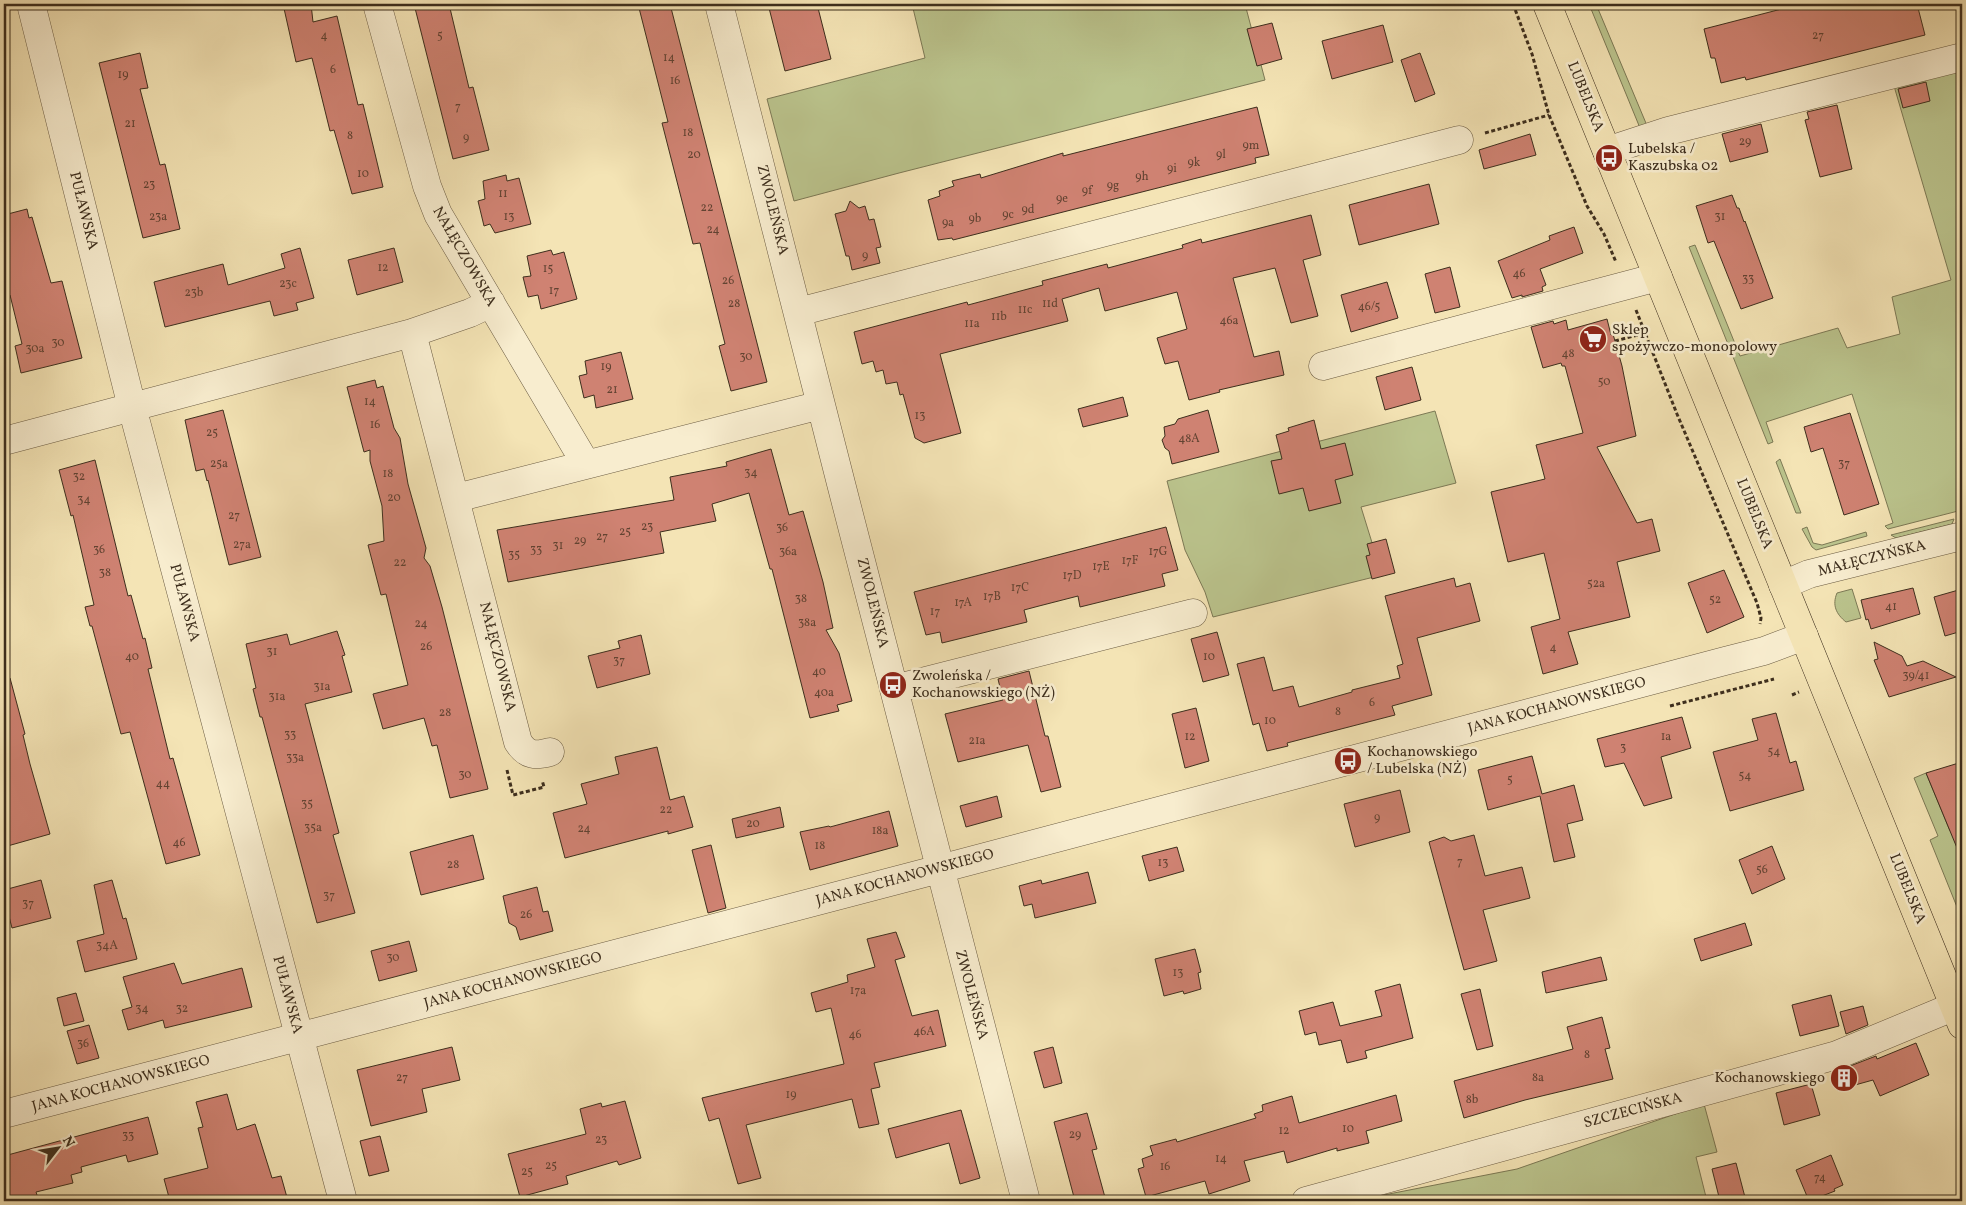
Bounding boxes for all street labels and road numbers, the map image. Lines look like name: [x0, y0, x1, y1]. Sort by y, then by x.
street label: LUBELSKA: [1561, 59, 1609, 136]
street label: ZWOLEŃSKA: [751, 163, 793, 258]
street label: PUŁAWSKA: [63, 170, 103, 253]
street label: NAŁĘCZOWSKA: [427, 203, 501, 311]
street label: LUBELSKA: [1730, 476, 1778, 553]
street label: MAŁĘCZYŃSKA: [1816, 535, 1928, 583]
street label: ZWOLEŃSKA: [851, 556, 893, 651]
street label: PUŁAWSKA: [164, 562, 205, 645]
street label: NAŁĘCZOWSKA: [473, 600, 521, 715]
street label: JANA KOCHANOWSKIEGO: [1466, 672, 1648, 740]
street label: JANA KOCHANOWSKIEGO: [814, 844, 996, 912]
street label: LUBELSKA: [1883, 851, 1931, 928]
street label: JANA KOCHANOWSKIEGO: [422, 947, 604, 1015]
street label: ZWOLEŃSKA: [949, 948, 993, 1043]
street label: PUŁAWSKA: [267, 954, 308, 1037]
street label: JANA KOCHANOWSKIEGO: [30, 1050, 212, 1118]
street label: SZCZECIŃSKA: [1581, 1088, 1685, 1134]

